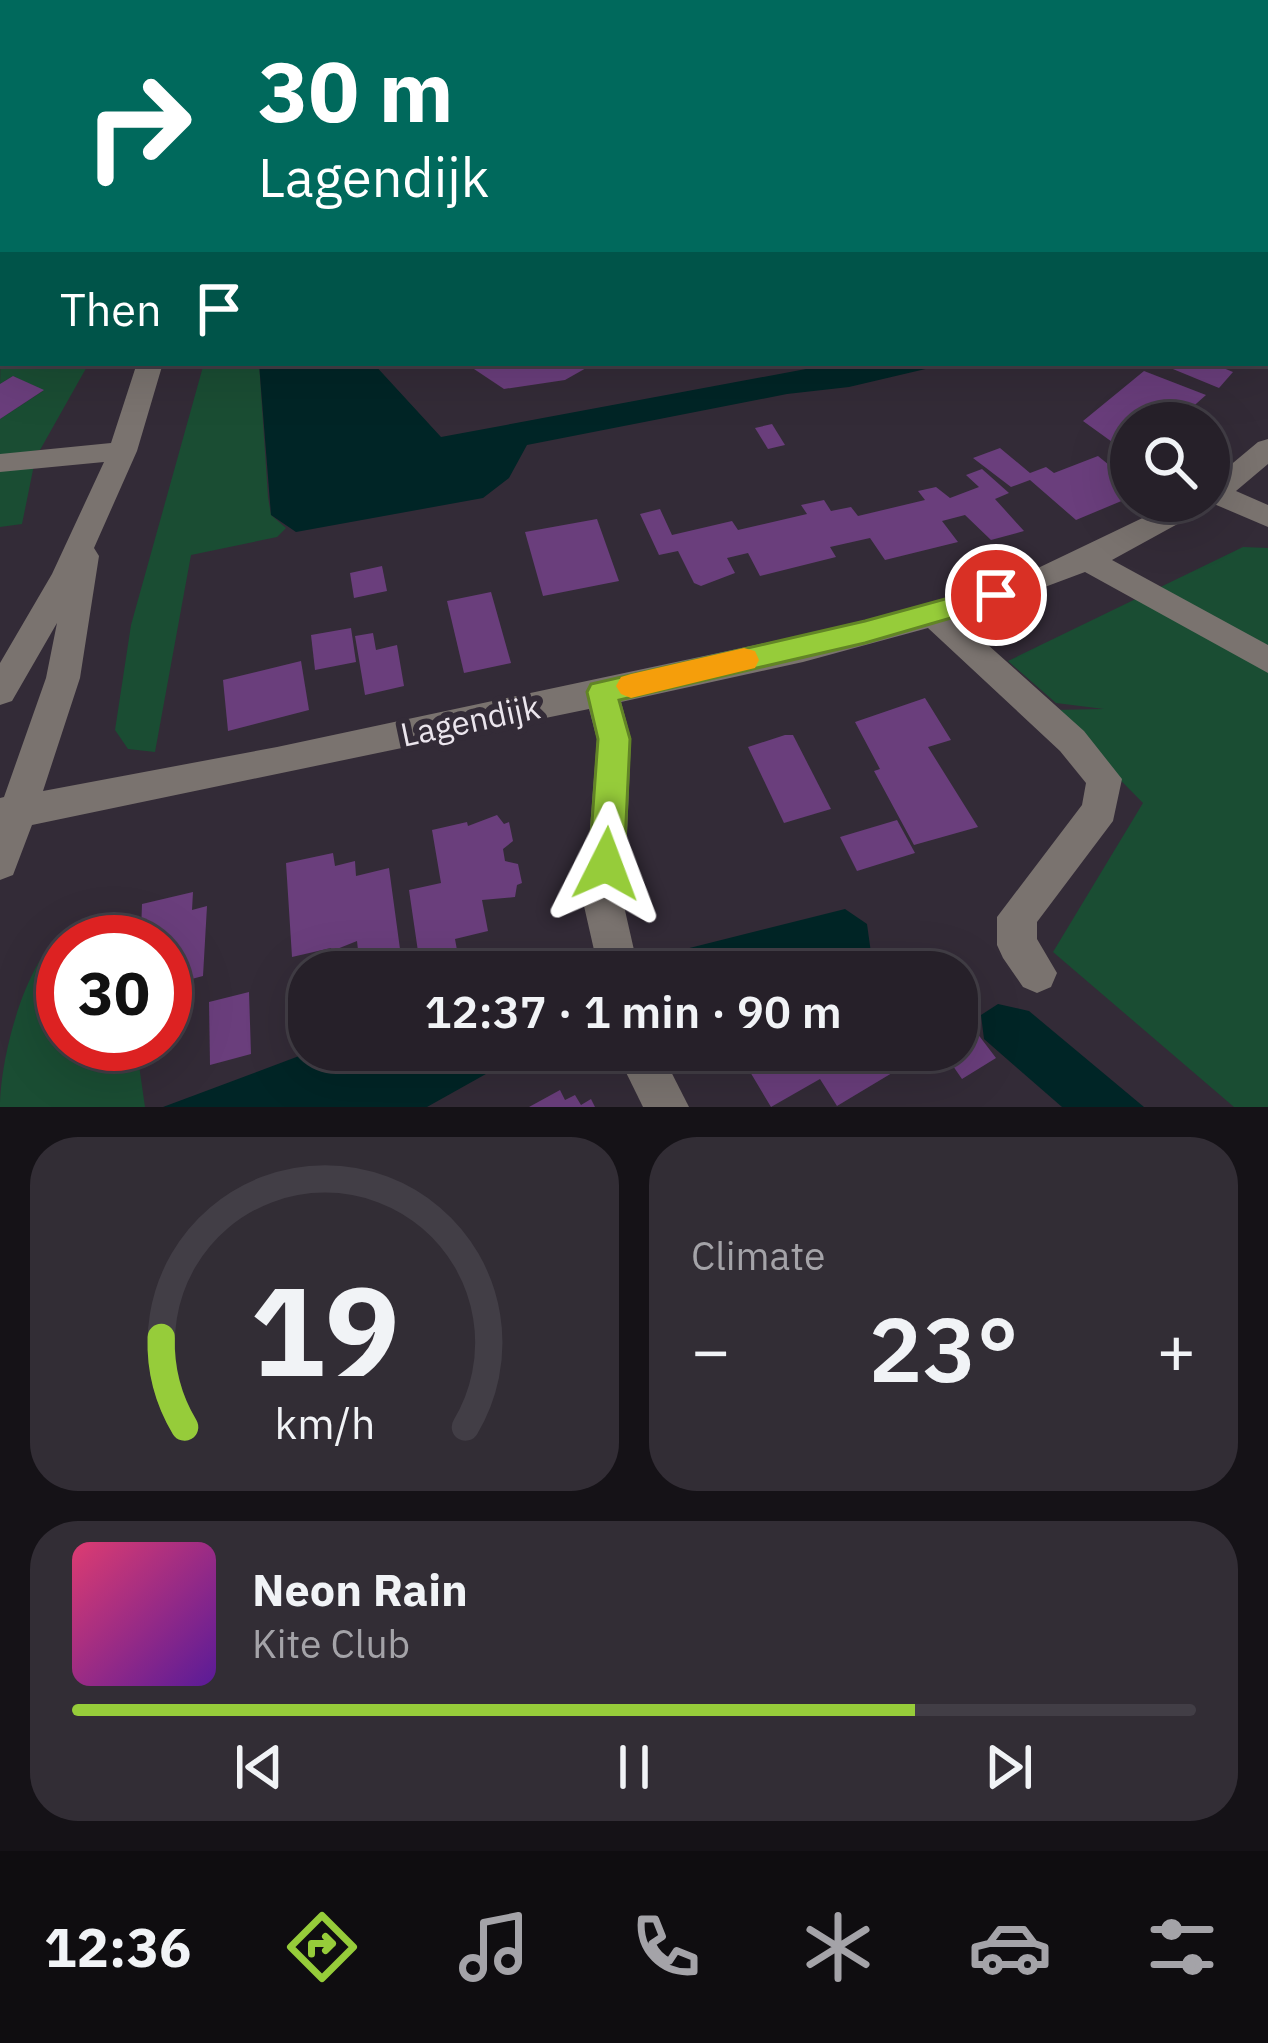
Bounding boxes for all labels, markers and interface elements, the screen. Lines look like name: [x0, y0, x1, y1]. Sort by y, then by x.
text: 30 m: [258, 36, 454, 145]
icon: right: [60, 48, 216, 204]
text: Lagendijk: [258, 142, 489, 212]
icon: arrive: [186, 276, 252, 342]
text: Then: [60, 280, 162, 338]
map controls: [1110, 402, 1230, 522]
button: search: [1110, 402, 1230, 522]
pin: [945, 544, 1047, 646]
icon: arrive: [963, 562, 1029, 628]
street label: Lagendijk: [396, 684, 544, 756]
position arrow: [543, 801, 669, 927]
speed limit sign: 30: [36, 915, 192, 1071]
text: 12:37 · 1 min · 90 m: [424, 982, 842, 1040]
text: Climate: [691, 1230, 825, 1281]
text: 19: [250, 1248, 399, 1410]
text: 23°: [868, 1290, 1019, 1407]
text: −: [691, 1306, 731, 1392]
text: +: [1156, 1306, 1196, 1392]
text: km/h: [274, 1395, 375, 1451]
text: Neon Rain: [252, 1560, 468, 1618]
text: Kite Club: [252, 1618, 410, 1669]
icon: previous: [226, 1734, 292, 1800]
icon: pause: [601, 1734, 667, 1800]
icon: next: [976, 1734, 1042, 1800]
icon: directions: [280, 1905, 364, 1989]
icon: music: [452, 1905, 536, 1989]
icon: phone: [624, 1905, 708, 1989]
icon: climate: [796, 1905, 880, 1989]
icon: car: [968, 1905, 1052, 1989]
icon: filters: [1140, 1905, 1224, 1989]
text: 12:36: [44, 1912, 191, 1982]

